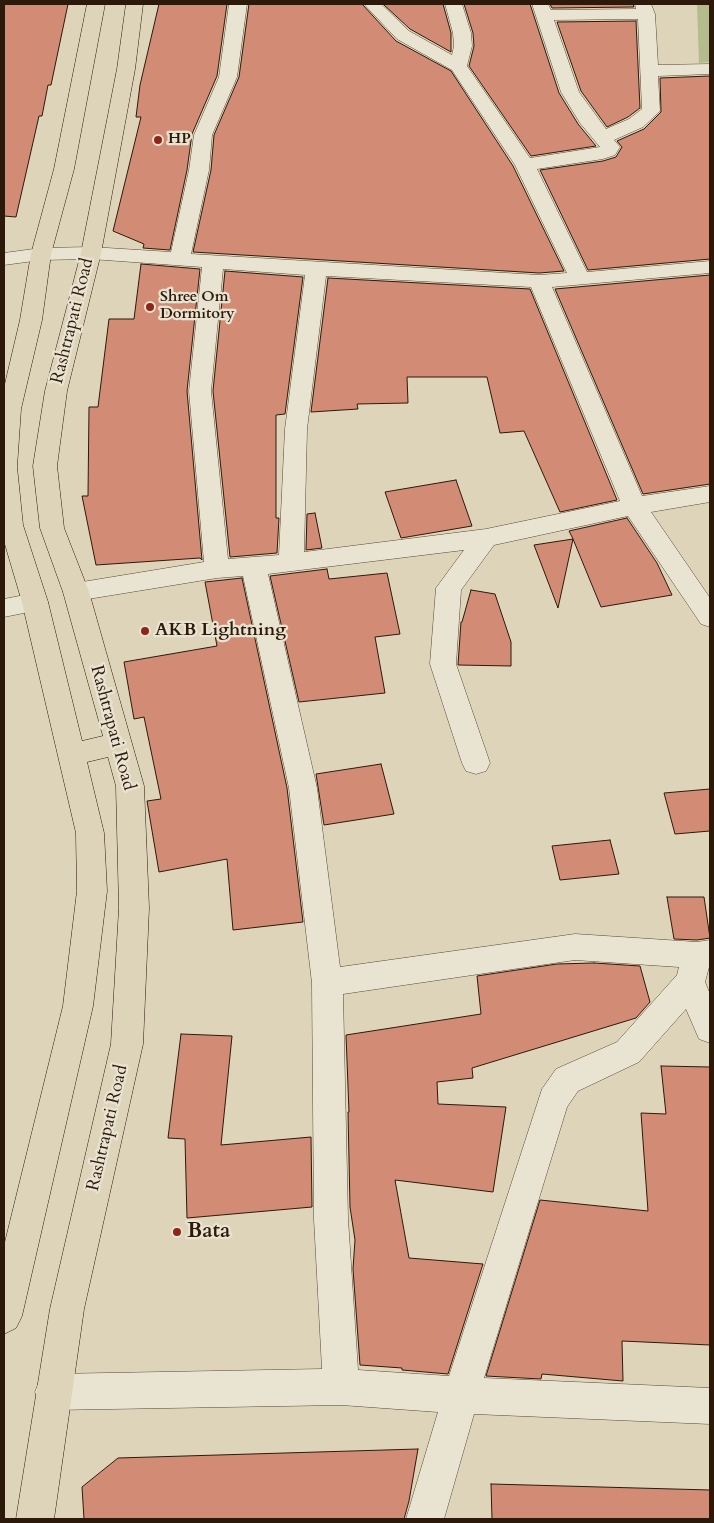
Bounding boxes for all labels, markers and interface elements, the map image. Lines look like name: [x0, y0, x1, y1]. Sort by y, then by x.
place label: HP: [168, 131, 191, 149]
marker: HP: [152, 134, 164, 146]
street label: Rashtrapati Road: [47, 256, 99, 386]
place label: Shree Om Dormitory: [160, 289, 235, 324]
marker: Shree Om Dormitory: [144, 301, 156, 313]
place label: AKB Lightning: [155, 620, 286, 642]
marker: AKB Lightning: [139, 625, 151, 637]
street label: Rashtrapati Road: [85, 663, 139, 793]
street label: Rashtrapati Road: [83, 1063, 133, 1193]
place label: Bata: [187, 1219, 230, 1245]
marker: Bata: [171, 1226, 183, 1238]

